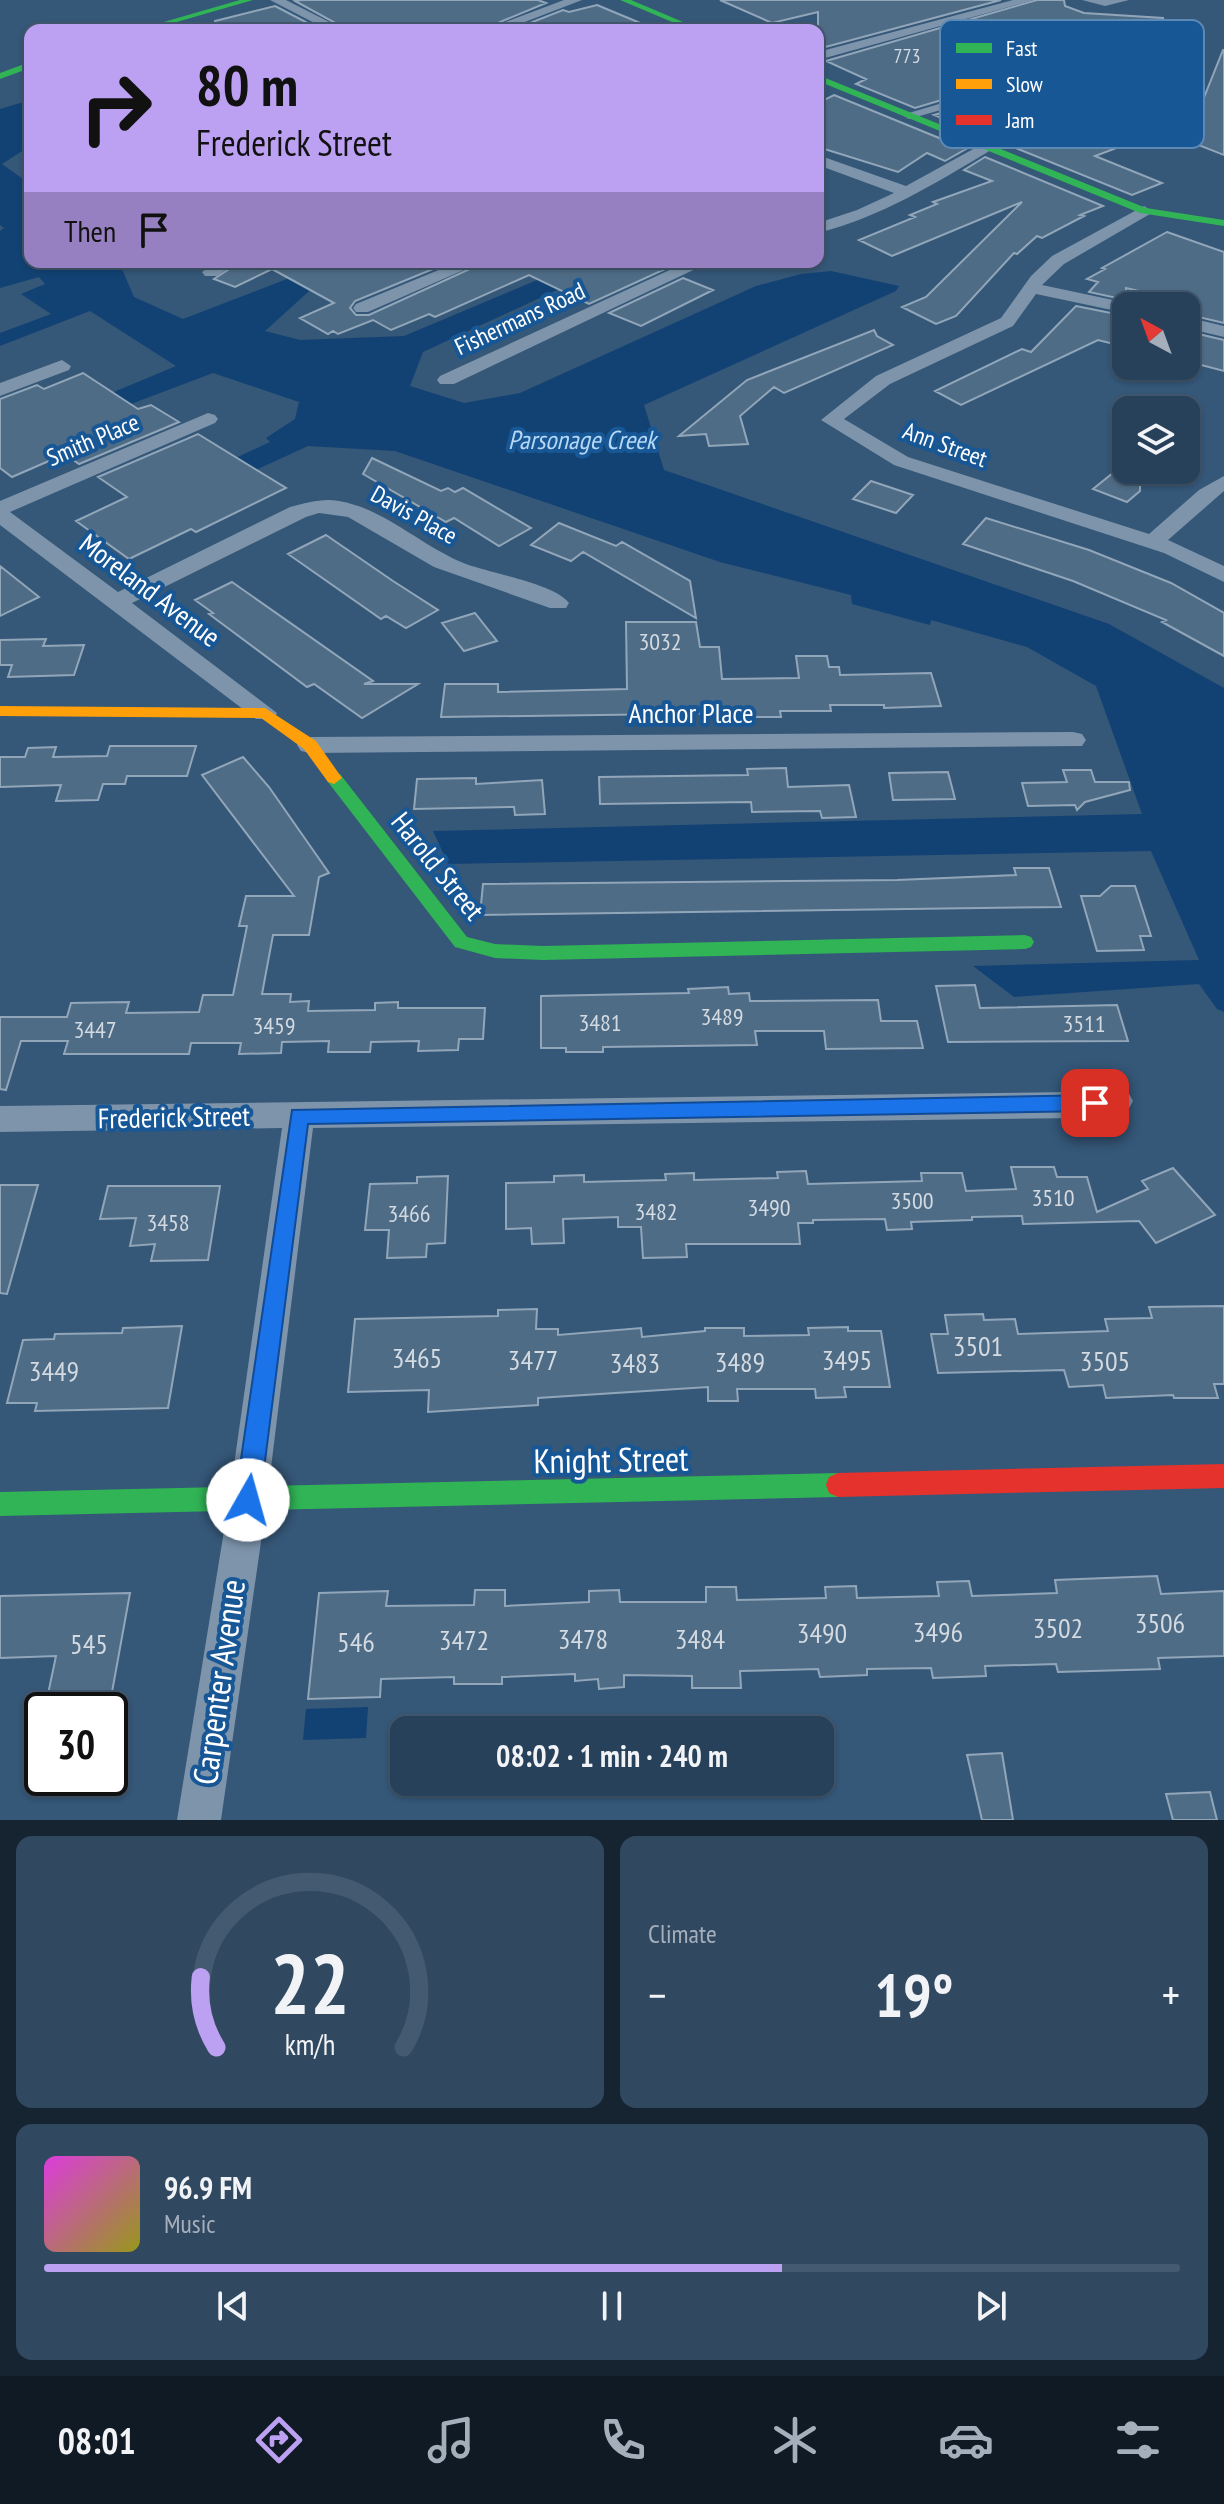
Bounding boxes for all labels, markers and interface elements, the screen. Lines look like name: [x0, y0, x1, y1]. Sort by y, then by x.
legend: [940, 20, 1204, 148]
text: Fast: [1006, 34, 1037, 62]
house number: 773: [894, 43, 921, 69]
text: 80 m: [196, 49, 298, 121]
icon: right: [64, 56, 168, 160]
text: Slow: [1006, 70, 1043, 98]
text: Jam: [1005, 106, 1034, 134]
text: Frederick Street: [196, 119, 392, 166]
icon: arrive: [132, 208, 176, 252]
text: Then: [64, 211, 116, 250]
street label: Fishermans Road: [450, 275, 590, 362]
north arrow: [1112, 292, 1200, 380]
map controls: [1112, 292, 1200, 484]
button: layers: [1112, 396, 1200, 484]
street label: Smith Place: [42, 406, 144, 473]
street label: Ann Street: [899, 415, 992, 474]
water label: Parsonage Creek: [508, 423, 659, 456]
street label: Davis Place: [366, 478, 463, 551]
street label: Moreland Avenue: [72, 524, 228, 655]
house number: 3032: [638, 626, 682, 657]
street label: Anchor Place: [629, 694, 753, 731]
street label: Harold Street: [384, 804, 493, 927]
house number: 3489: [700, 1001, 744, 1032]
house number: 3481: [578, 1007, 622, 1038]
house number: 3511: [1062, 1008, 1106, 1039]
house number: 3459: [252, 1010, 296, 1041]
house number: 3447: [73, 1014, 117, 1045]
pin: [1061, 1069, 1129, 1137]
icon: arrive: [1073, 1081, 1117, 1125]
street label: Frederick Street: [98, 1097, 251, 1136]
house number: 3510: [1031, 1182, 1075, 1213]
house number: 3500: [890, 1185, 934, 1216]
house number: 3490: [747, 1192, 791, 1223]
house number: 3482: [634, 1196, 678, 1227]
house number: 3466: [387, 1198, 431, 1229]
house number: 3458: [146, 1207, 190, 1238]
house number: 3501: [953, 1327, 1003, 1364]
house number: 3465: [392, 1339, 442, 1376]
house number: 3477: [508, 1341, 558, 1378]
house number: 3495: [822, 1341, 872, 1378]
house number: 3505: [1080, 1342, 1130, 1379]
house number: 3489: [715, 1343, 765, 1380]
house number: 3483: [610, 1344, 660, 1381]
house number: 3449: [29, 1352, 79, 1389]
street label: Knight Street: [533, 1436, 689, 1482]
position arrow: [206, 1458, 290, 1542]
street label: Carpenter Avenue: [182, 1577, 254, 1787]
house number: 3506: [1135, 1604, 1185, 1641]
house number: 3502: [1033, 1609, 1083, 1646]
house number: 3496: [913, 1613, 963, 1650]
house number: 3490: [797, 1614, 847, 1651]
house number: 3478: [558, 1620, 608, 1657]
house number: 3484: [675, 1620, 726, 1657]
house number: 3472: [439, 1621, 489, 1658]
house number: 546: [337, 1623, 375, 1660]
house number: 545: [70, 1625, 108, 1662]
speed limit sign: 30: [24, 1692, 128, 1796]
text: 08:02 · 1 min · 240 m: [496, 1736, 728, 1775]
text: Climate: [648, 1917, 717, 1950]
text: 22: [270, 1929, 350, 2037]
text: 19°: [874, 1956, 954, 2034]
text: −: [648, 1966, 666, 2023]
text: +: [1162, 1966, 1180, 2023]
text: km/h: [285, 2026, 335, 2063]
text: 96.9 FM: [164, 2168, 252, 2207]
text: Music: [164, 2207, 216, 2240]
icon: previous: [211, 2284, 255, 2328]
icon: pause: [590, 2284, 634, 2328]
icon: next: [969, 2284, 1013, 2328]
icon: directions: [251, 2412, 307, 2468]
icon: music: [423, 2412, 479, 2468]
icon: phone: [595, 2412, 651, 2468]
icon: climate: [767, 2412, 823, 2468]
icon: car: [938, 2412, 994, 2468]
icon: filters: [1110, 2412, 1166, 2468]
text: 08:01: [58, 2417, 136, 2464]

